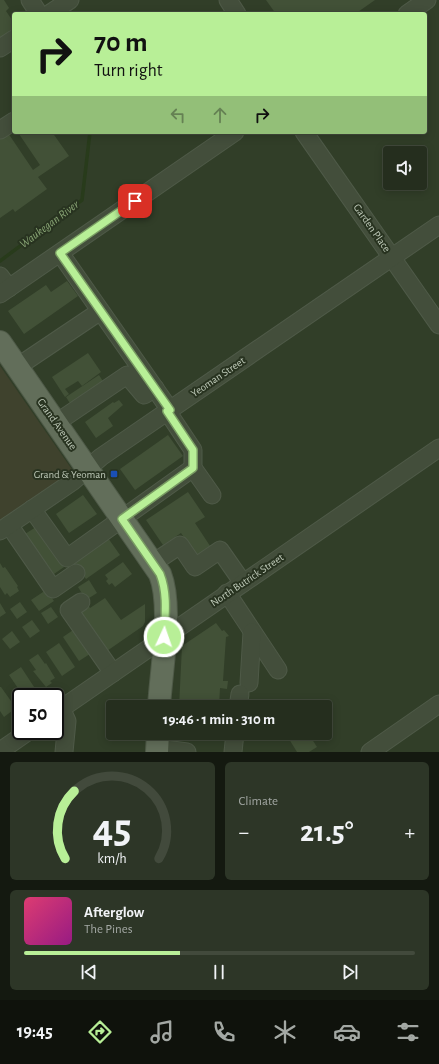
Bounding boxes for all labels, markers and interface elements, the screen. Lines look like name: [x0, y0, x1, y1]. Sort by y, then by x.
icon: right: [28, 28, 80, 80]
text: 70 m: [94, 29, 148, 57]
text: Turn right: [94, 62, 163, 80]
icon: left: [167, 104, 189, 126]
icon: ahead: [209, 104, 231, 126]
icon: right: [251, 104, 273, 126]
map controls: [383, 146, 427, 190]
button: sound: [383, 146, 427, 190]
pin: [118, 184, 152, 218]
icon: arrive: [124, 190, 146, 212]
water label: Waukegan River: [17, 197, 82, 250]
street label: Garden Place: [351, 202, 393, 254]
street label: Yeoman Street: [189, 355, 247, 399]
street label: Grand Avenue: [35, 396, 79, 452]
place label: Grand & Yeoman: [34, 469, 106, 480]
marker: Grand & Yeoman: [109, 469, 119, 479]
street label: North Butrick Street: [209, 551, 286, 608]
position arrow: [143, 616, 185, 658]
speed limit sign: 50: [12, 688, 64, 740]
text: 19:46 · 1 min · 310 m: [163, 712, 275, 727]
text: Climate: [239, 795, 278, 808]
text: 45: [93, 809, 132, 850]
text: 21.5°: [300, 817, 354, 847]
text: −: [239, 821, 249, 843]
text: +: [404, 821, 415, 843]
text: km/h: [98, 852, 127, 866]
text: Afterglow: [84, 905, 144, 920]
text: The Pines: [84, 923, 133, 936]
icon: previous: [78, 961, 100, 983]
icon: pause: [208, 961, 230, 983]
icon: next: [339, 961, 361, 983]
icon: directions: [86, 1018, 114, 1046]
icon: music: [148, 1018, 176, 1046]
icon: phone: [210, 1018, 238, 1046]
icon: climate: [271, 1018, 299, 1046]
icon: car: [333, 1018, 361, 1046]
icon: filters: [394, 1018, 422, 1046]
text: 19:45: [17, 1023, 53, 1041]

